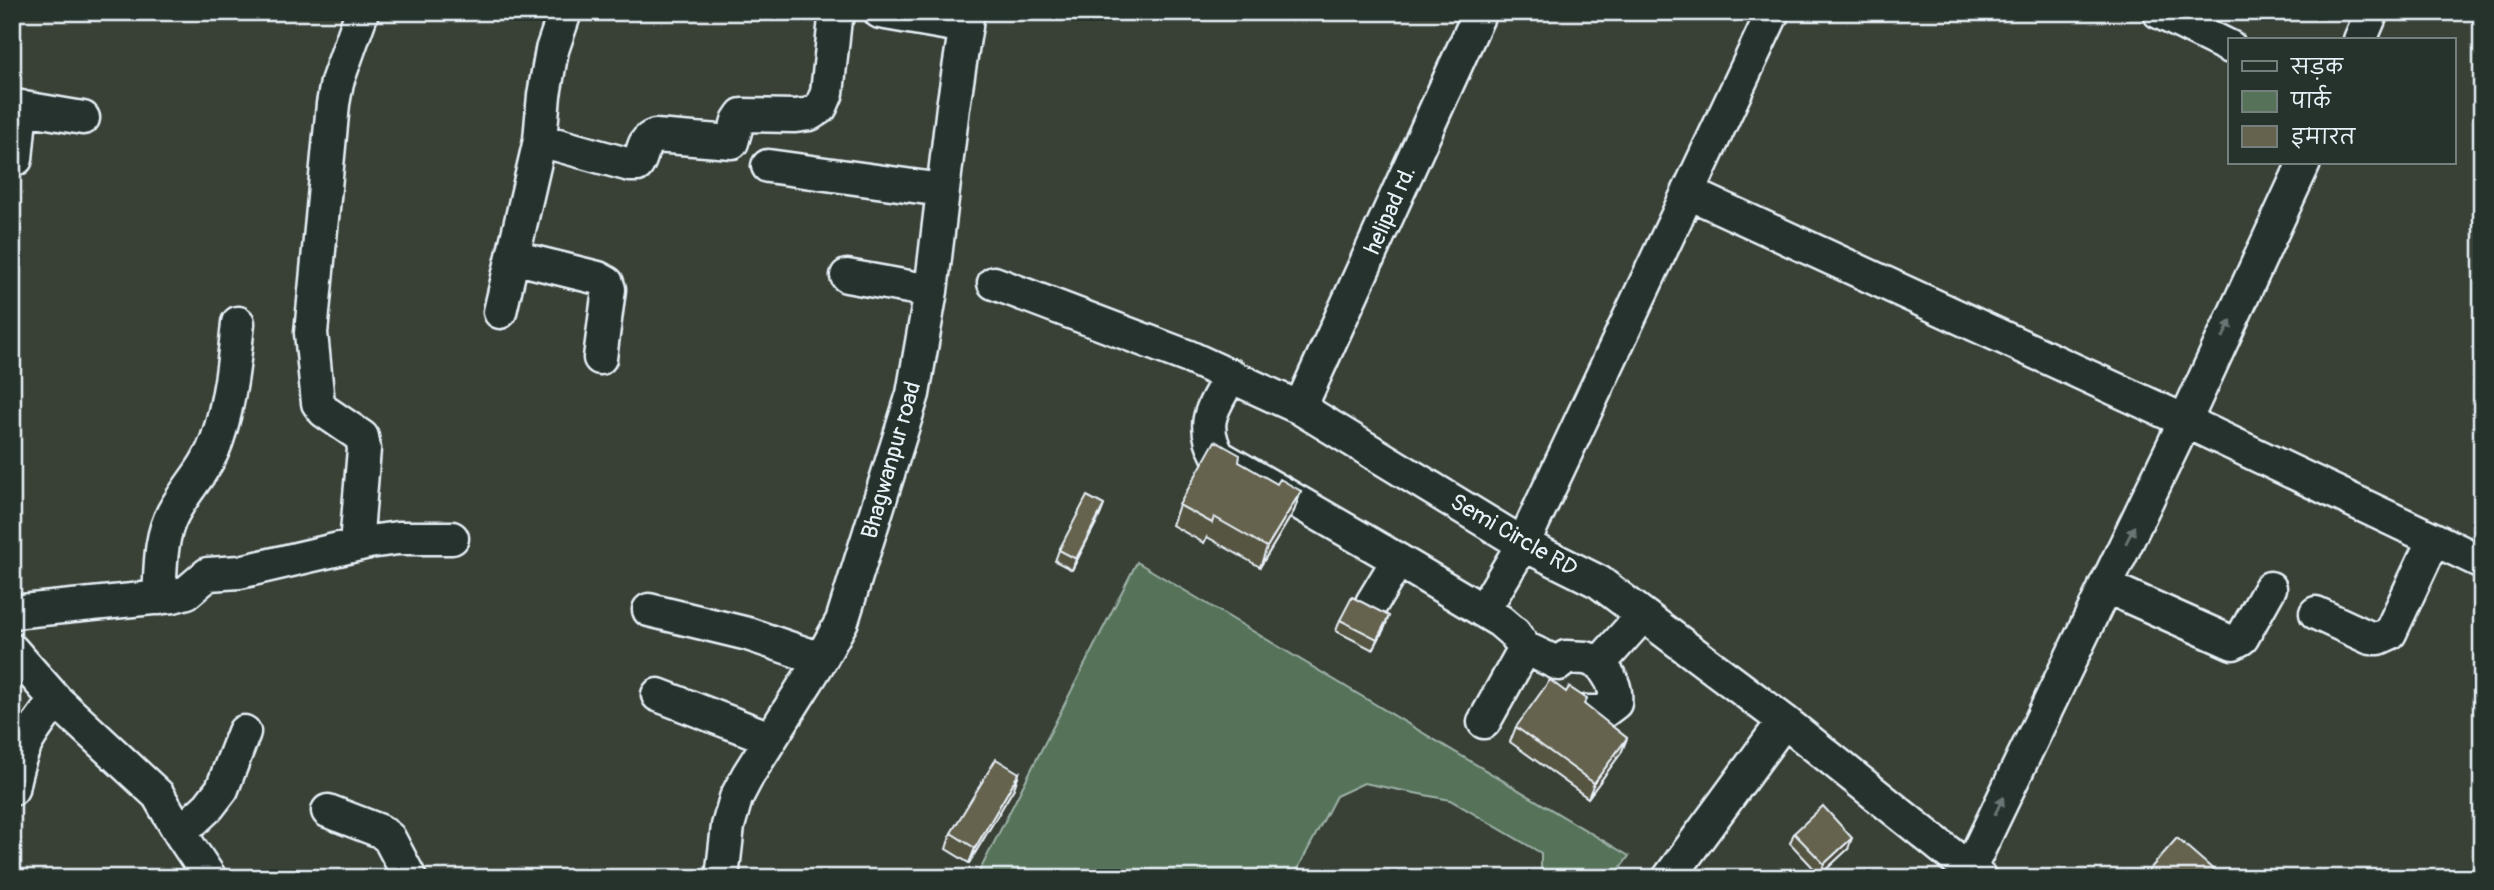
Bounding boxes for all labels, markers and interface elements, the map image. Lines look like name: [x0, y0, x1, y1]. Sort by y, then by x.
legend: [2228, 38, 2456, 164]
text: सड़क: [2290, 54, 2344, 81]
text: पार्क: [2290, 84, 2332, 115]
text: इमारत: [2291, 124, 2357, 151]
street label: helipad rd.: [1358, 161, 1422, 259]
one-way arrow: [2221, 319, 2233, 339]
street label: Bhagwanpur road: [855, 378, 927, 542]
street label: Semi Circle RD: [1445, 487, 1583, 583]
one-way arrow: [2124, 525, 2135, 545]
one-way arrow: [1994, 796, 2005, 816]

